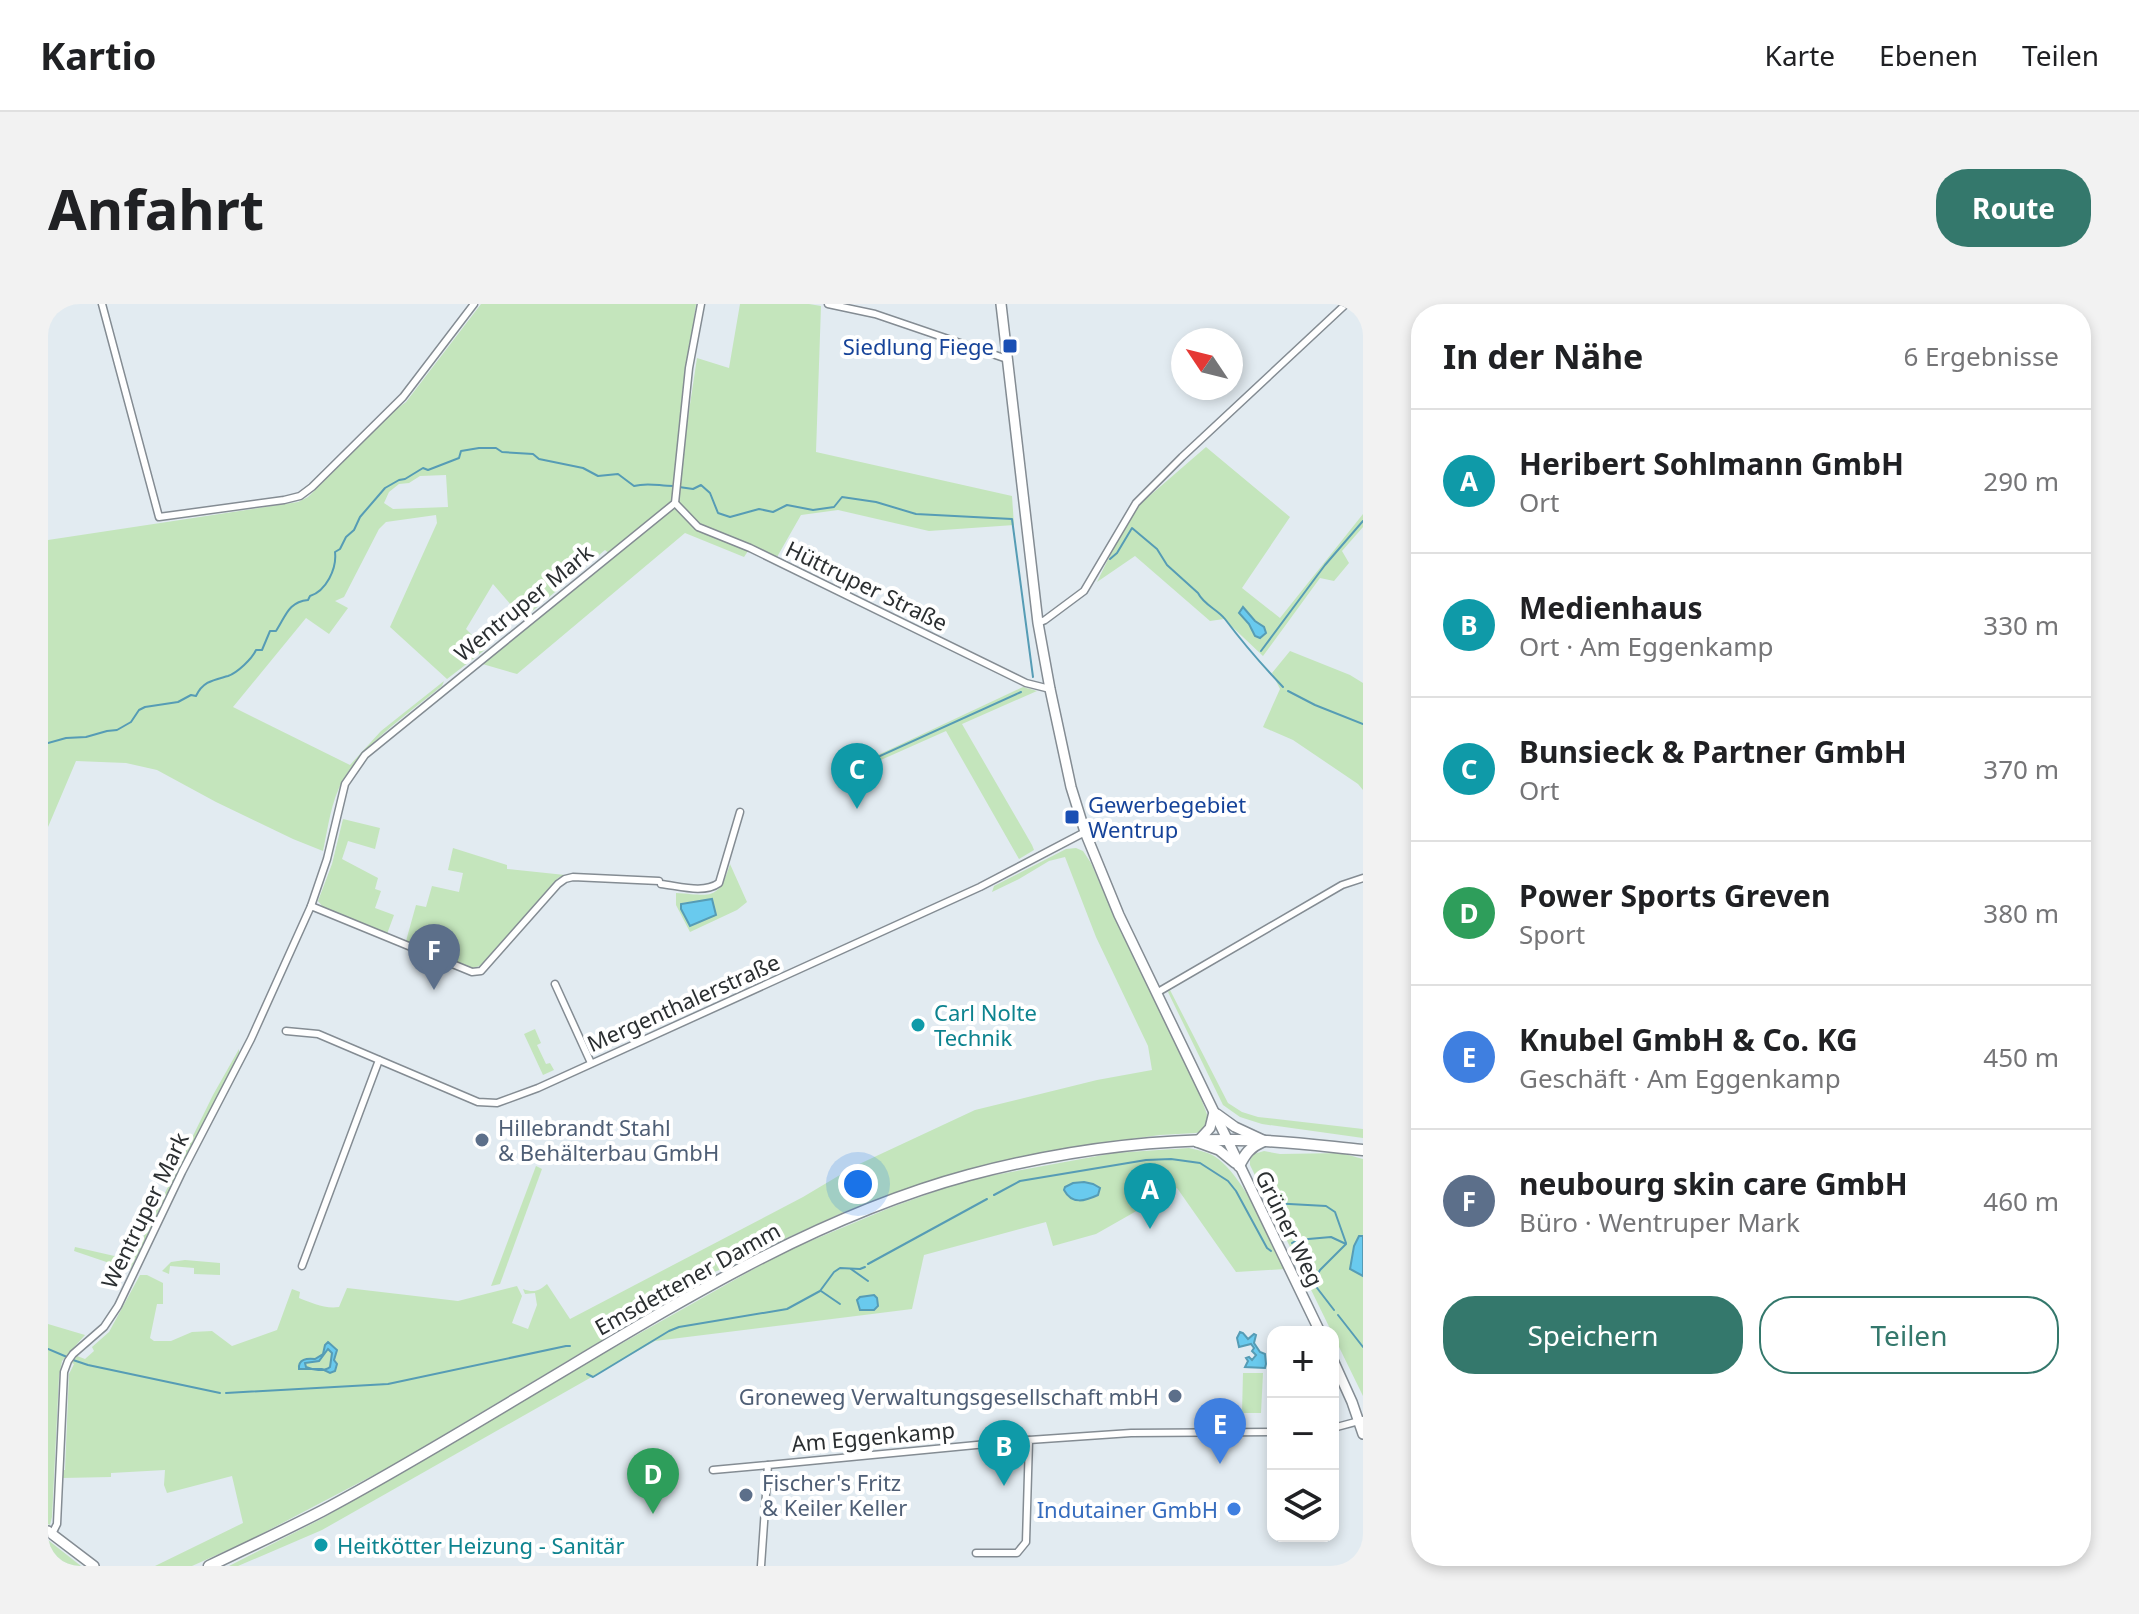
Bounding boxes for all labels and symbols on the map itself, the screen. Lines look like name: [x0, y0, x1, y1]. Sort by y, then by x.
north arrow: [1171, 328, 1243, 400]
place label: Siedlung Fiege: [843, 331, 994, 361]
marker: Siedlung Fiege: [1001, 337, 1019, 355]
street label: Hüttruper Straße: [781, 533, 953, 637]
street label: Wentruper Mark: [447, 537, 599, 667]
pin: C: [831, 743, 883, 809]
place label: Gewerbegebiet Wentrup: [1088, 789, 1246, 844]
marker: Gewerbegebiet Wentrup: [1063, 808, 1081, 826]
pin: F: [408, 924, 460, 990]
street label: Mergenthalerstraße: [582, 946, 784, 1058]
place label: Carl Nolte Technik: [934, 997, 1037, 1052]
marker: Carl Nolte Technik: [909, 1016, 927, 1034]
place label: Hillebrandt Stahl & Behälterbau GmbH: [498, 1112, 719, 1167]
street label: Wentruper Mark: [93, 1127, 195, 1293]
marker: Hillebrandt Stahl & Behälterbau GmbH: [473, 1131, 491, 1149]
pin: A: [1124, 1163, 1176, 1229]
your location: [838, 1164, 878, 1204]
street label: Grüner Weg: [1249, 1165, 1331, 1291]
street label: Emsdettener Damm: [589, 1214, 785, 1342]
place label: Groneweg Verwaltungsgesellschaft mbH: [739, 1381, 1159, 1411]
marker: Groneweg Verwaltungsgesellschaft mbH: [1166, 1387, 1184, 1405]
pin: E: [1194, 1398, 1246, 1464]
street label: Am Eggenkamp: [790, 1414, 956, 1458]
pin: B: [978, 1420, 1030, 1486]
pin: D: [627, 1448, 679, 1514]
place label: Fischer's Fritz & Keiler Keller: [762, 1467, 907, 1522]
marker: Fischer's Fritz & Keiler Keller: [737, 1486, 755, 1504]
place label: Indutainer GmbH: [1037, 1494, 1218, 1524]
marker: Indutainer GmbH: [1225, 1500, 1243, 1518]
place label: Heitkötter Heizung - Sanitär: [337, 1530, 625, 1560]
marker: Heitkötter Heizung - Sanitär: [312, 1536, 330, 1554]

